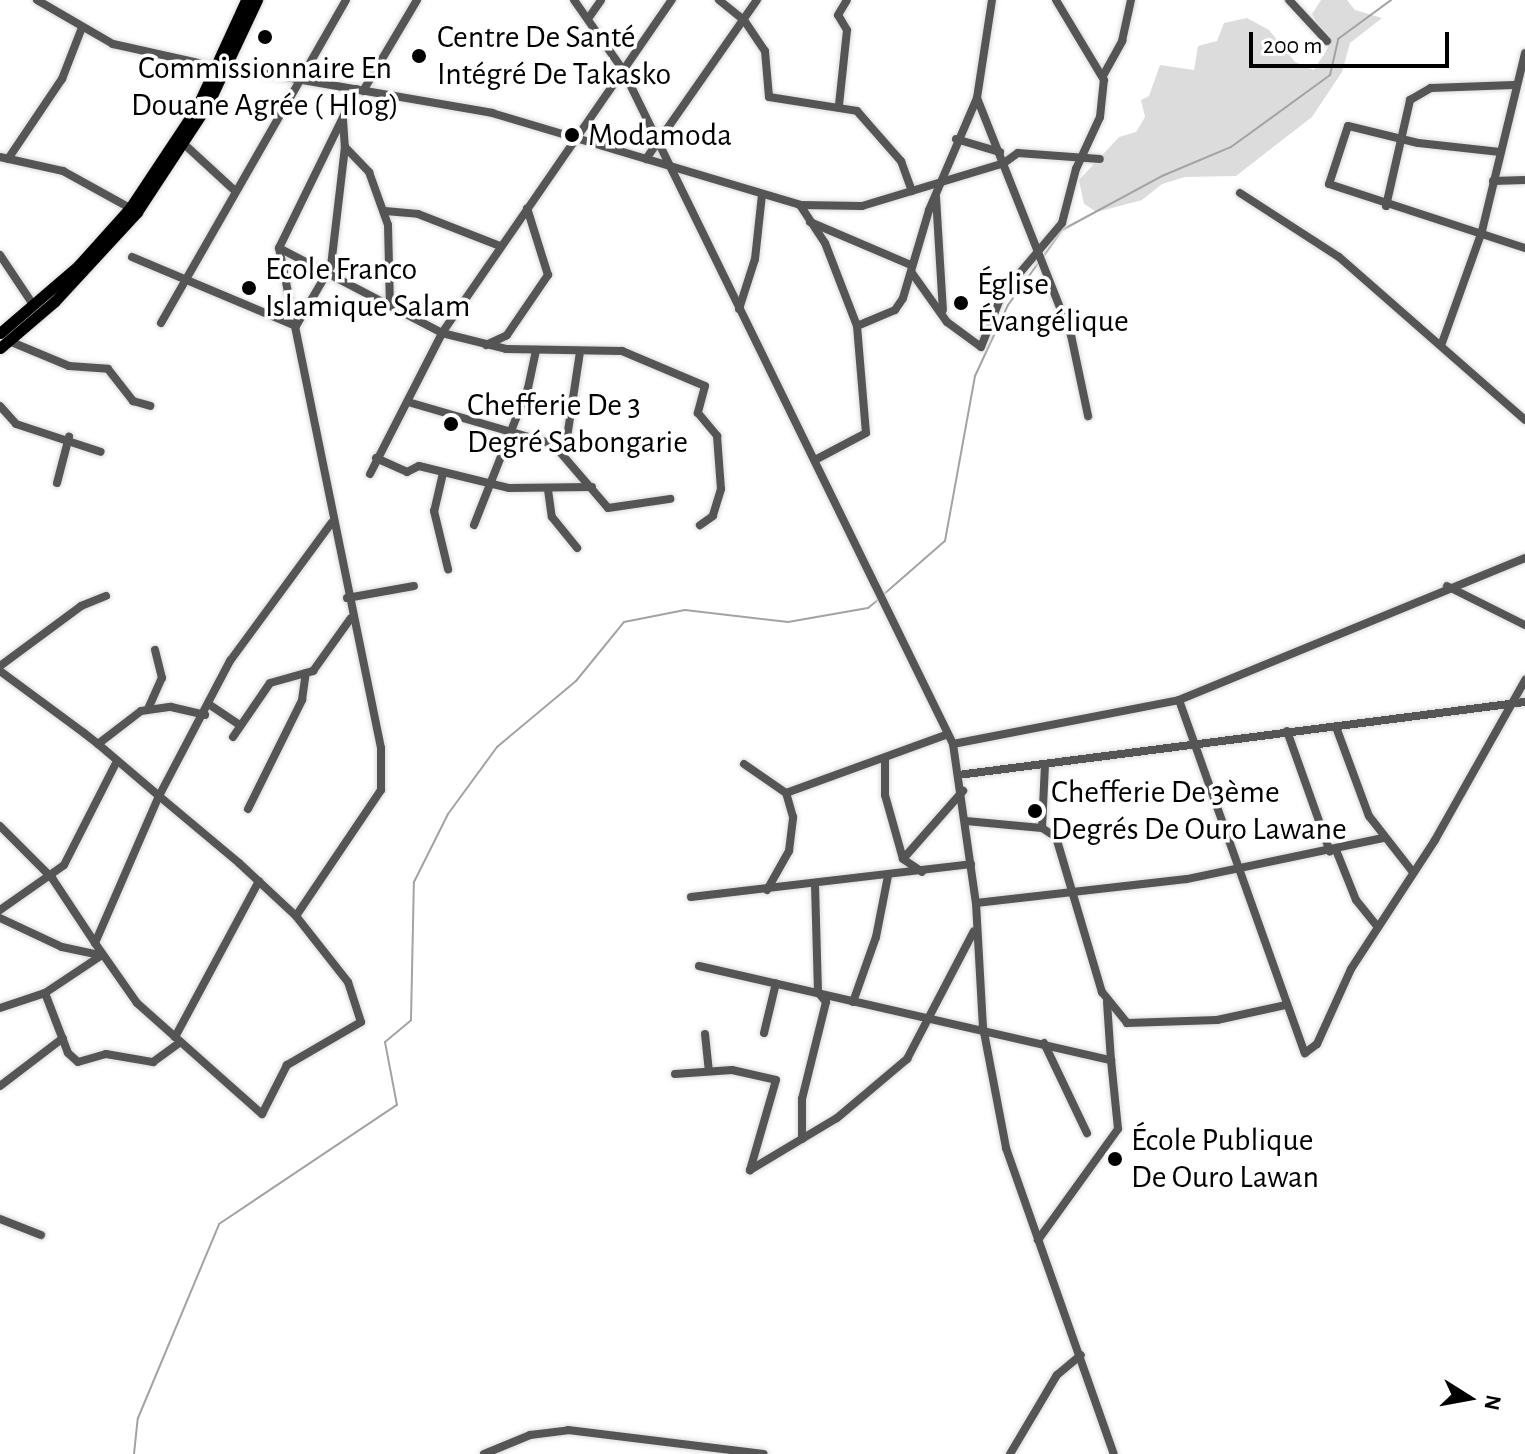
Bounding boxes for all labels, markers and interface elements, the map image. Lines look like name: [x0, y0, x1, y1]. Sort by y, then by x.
scale bar: [1253, 16, 1453, 66]
place label: Centre De Santé Intégré De Takasko: [437, 19, 671, 94]
marker: Commissionnaire En Douane Agrée ( Hlog): [256, 28, 274, 46]
text: 200 m: [1263, 34, 1322, 58]
marker: Centre De Santé Intégré De Takasko: [408, 45, 430, 67]
place label: Commissionnaire En Douane Agrée ( Hlog): [131, 50, 399, 125]
place label: Modamoda: [588, 116, 732, 154]
marker: Modamoda: [563, 126, 581, 144]
place label: Ecole Franco Islamique Salam: [265, 251, 470, 326]
place label: Église Évangélique: [977, 266, 1129, 341]
marker: Ecole Franco Islamique Salam: [240, 279, 258, 297]
marker: Église Évangélique: [952, 294, 970, 312]
place label: Chefferie De 3 Degré Sabongarie: [467, 387, 688, 462]
marker: Chefferie De 3 Degré Sabongarie: [442, 415, 460, 433]
place label: Chefferie De 3ème Degrés De Ouro Lawane: [1051, 774, 1347, 849]
marker: Chefferie De 3ème Degrés De Ouro Lawane: [1026, 802, 1044, 820]
place label: École Publique De Ouro Lawan: [1131, 1122, 1319, 1197]
marker: École Publique De Ouro Lawan: [1106, 1150, 1124, 1168]
north arrow: [1429, 1358, 1509, 1438]
text: N: [1480, 1393, 1505, 1412]

